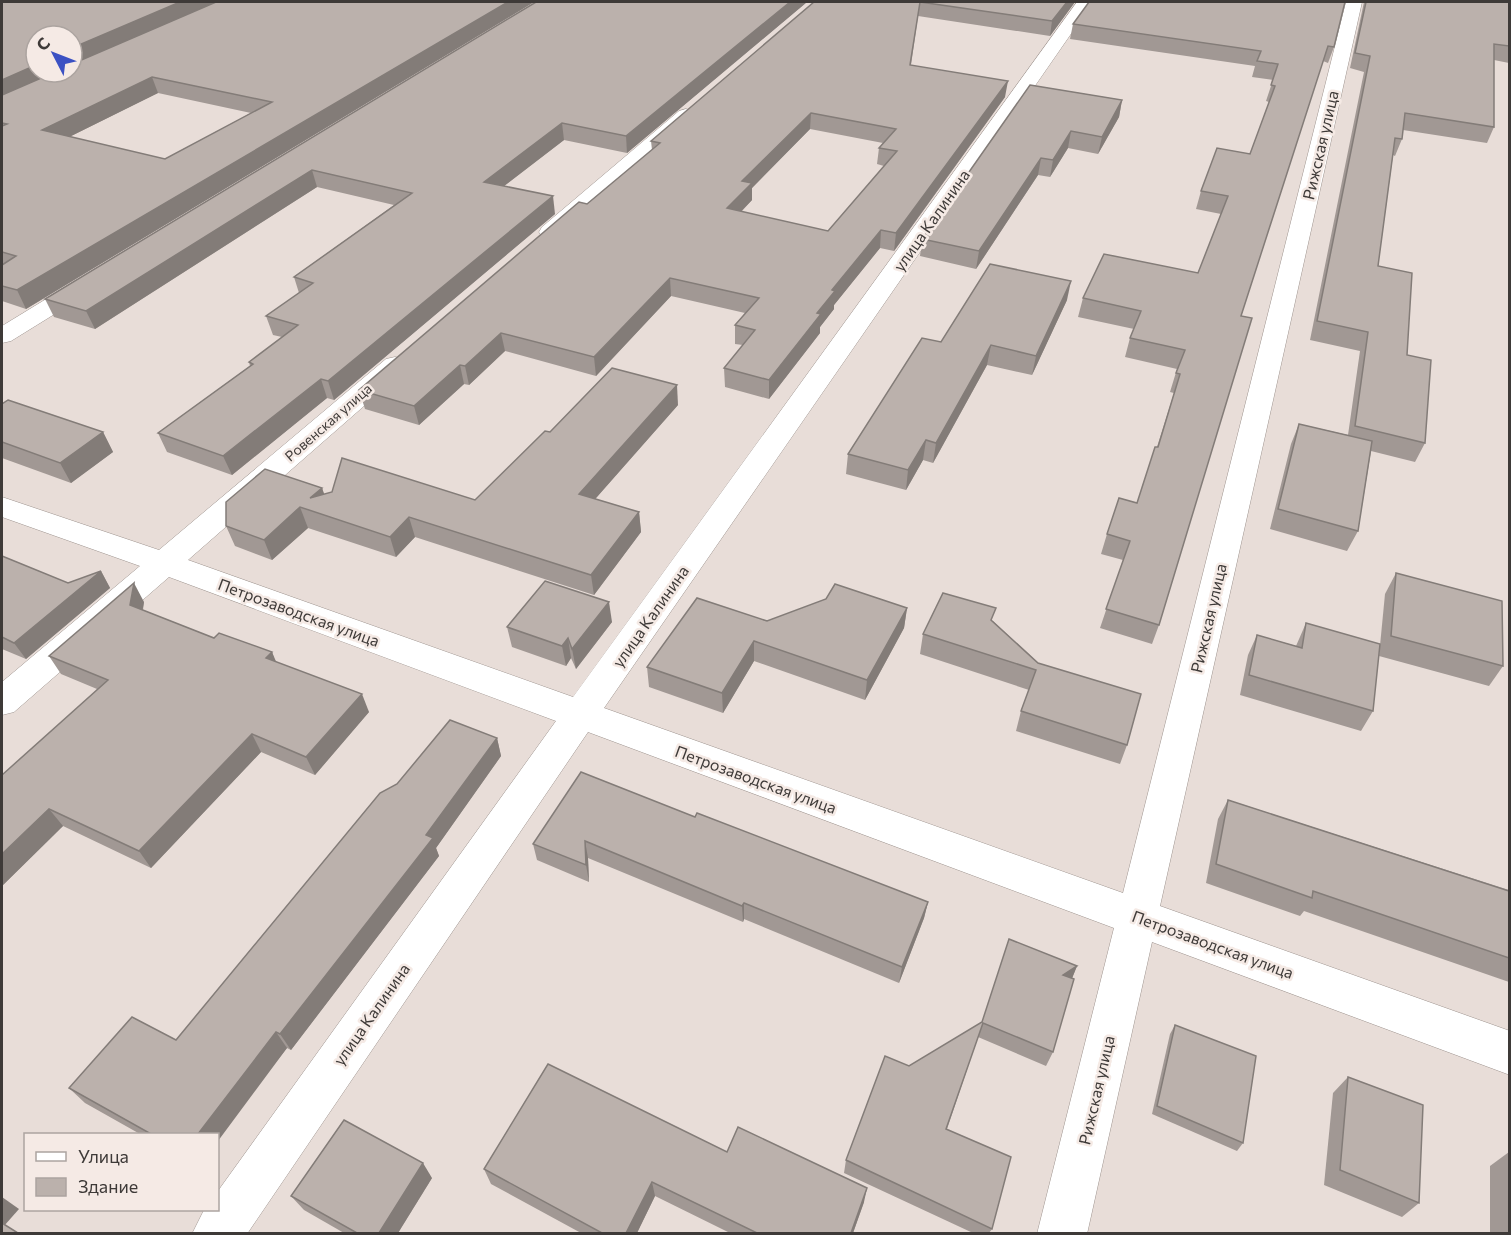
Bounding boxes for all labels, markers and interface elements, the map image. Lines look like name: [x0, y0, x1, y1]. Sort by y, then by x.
north arrow: [24, 24, 84, 84]
text: С: [32, 33, 53, 54]
street label: Рижская улица: [1298, 89, 1342, 201]
street label: улица Калинина: [889, 165, 973, 275]
street label: Ровенская улица: [281, 380, 375, 464]
street label: улица Калинина: [608, 561, 692, 671]
street label: Рижская улица: [1186, 562, 1230, 674]
street label: Петрозаводская улица: [216, 574, 382, 650]
street label: Петрозаводская улица: [673, 741, 839, 817]
street label: Петрозаводская улица: [1130, 906, 1296, 982]
street label: улица Калинина: [329, 959, 413, 1069]
street label: Рижская улица: [1074, 1034, 1118, 1146]
legend: [24, 1133, 219, 1211]
text: Улица: [78, 1145, 129, 1167]
text: Здание: [78, 1175, 138, 1197]

